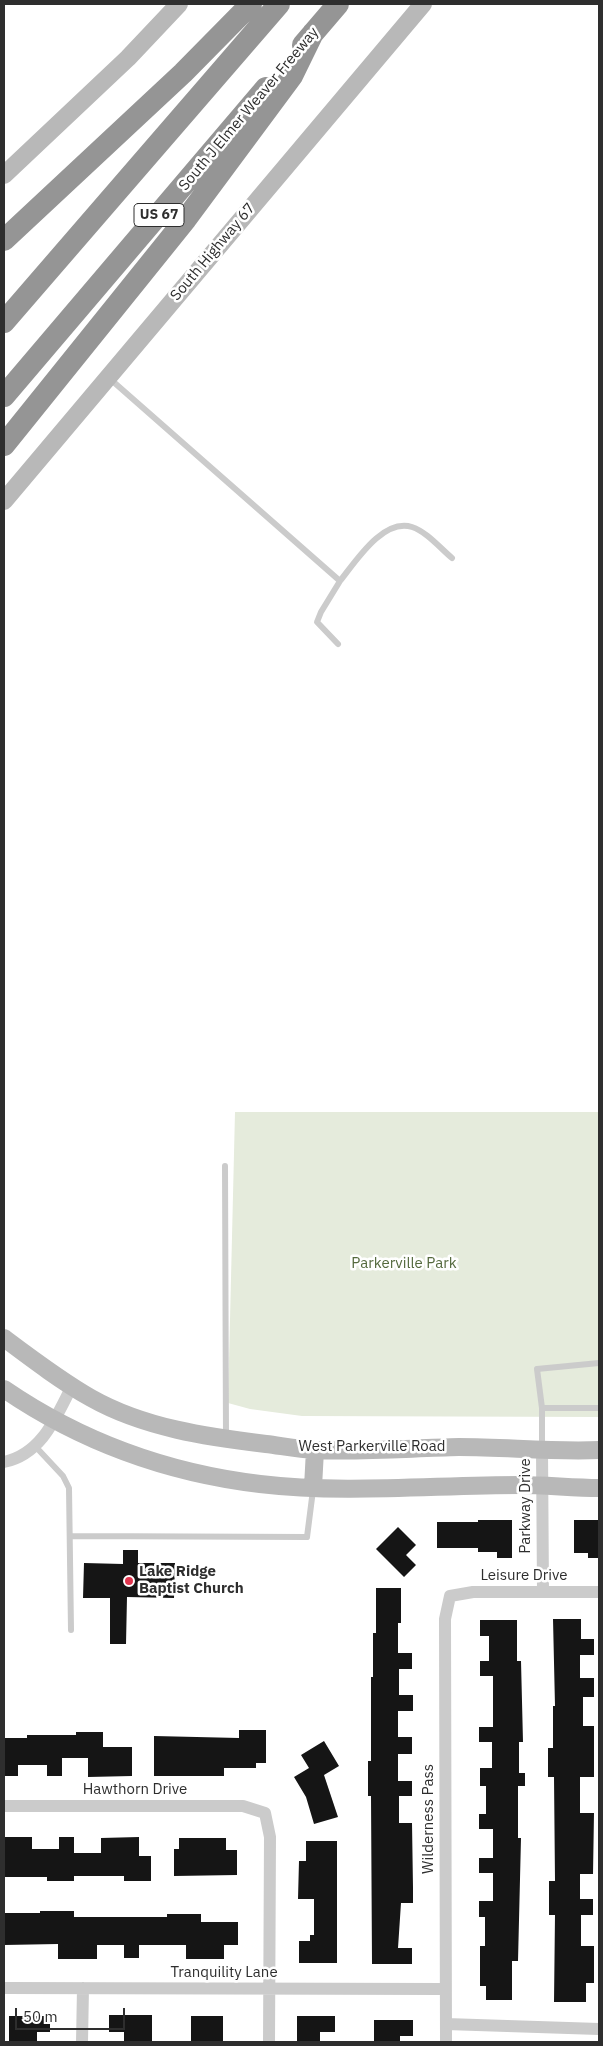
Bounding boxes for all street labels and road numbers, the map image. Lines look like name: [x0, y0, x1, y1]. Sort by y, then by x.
street label: South J Elmer Weaver Freeway: [175, 24, 323, 194]
street label: South Highway 67: [167, 199, 259, 305]
road number: US 67: [134, 204, 184, 226]
street label: West Parkerville Road: [299, 1438, 445, 1456]
street label: Parkway Drive: [517, 1458, 535, 1554]
street label: Leisure Drive: [480, 1567, 568, 1585]
street label: Wilderness Pass: [420, 1764, 438, 1874]
street label: Hawthorn Drive: [83, 1781, 187, 1799]
street label: Tranquility Lane: [170, 1964, 278, 1982]

